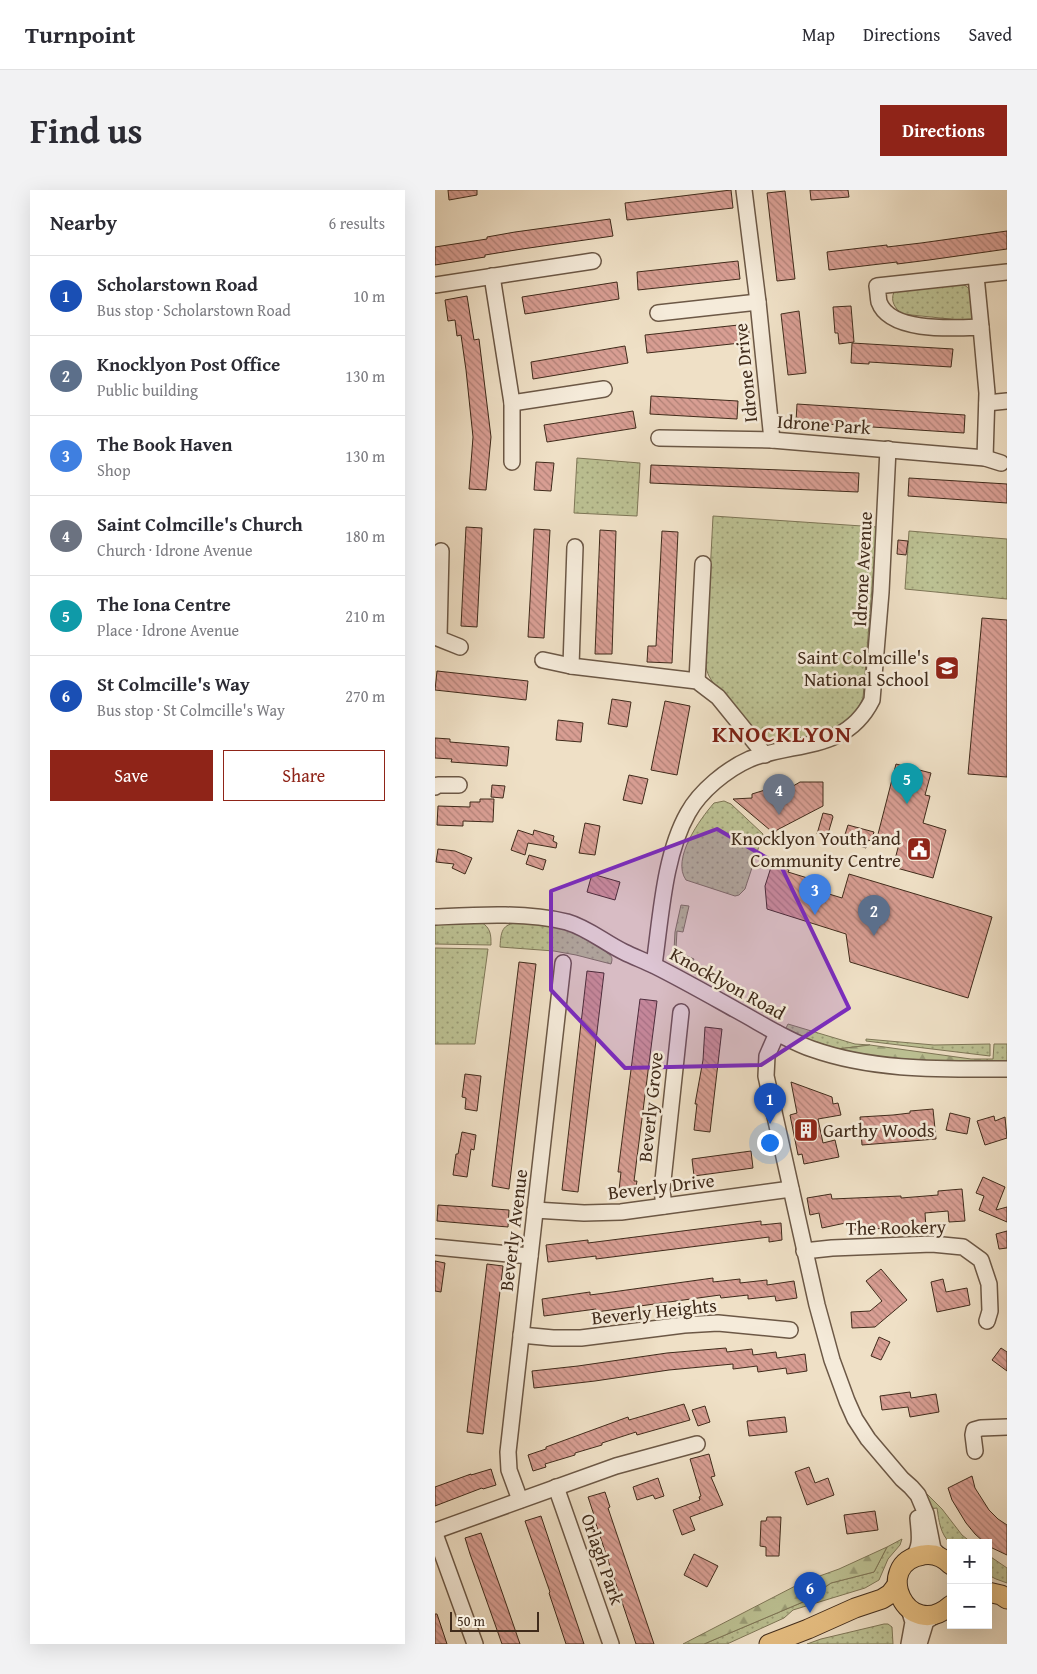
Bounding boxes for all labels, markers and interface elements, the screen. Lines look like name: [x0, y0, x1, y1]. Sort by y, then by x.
text: Turnpoint: [25, 17, 135, 52]
text: Map: [802, 21, 835, 48]
text: Directions: [863, 21, 940, 48]
text: Saved: [968, 21, 1012, 48]
text: Find us: [30, 105, 143, 156]
button: Directions: [880, 105, 1007, 156]
text: Nearby: [50, 207, 117, 238]
text: 6 results: [328, 211, 385, 235]
text: Scholarstown Road: [97, 270, 258, 298]
text: 1: [62, 284, 70, 308]
text: 10 m: [353, 284, 385, 308]
text: Bus stop · Scholarstown Road: [97, 298, 291, 322]
street label: Idrone Drive: [726, 322, 764, 424]
text: Knocklyon Post Office: [97, 350, 280, 378]
text: 2: [62, 364, 70, 388]
text: 130 m: [345, 364, 385, 388]
text: Public building: [97, 378, 198, 402]
street label: Idrone Park: [776, 407, 872, 441]
text: The Book Haven: [97, 430, 232, 458]
text: 3: [62, 444, 70, 468]
text: 130 m: [345, 444, 385, 468]
text: Shop: [97, 458, 131, 482]
text: Saint Colmcille's Church: [97, 510, 303, 538]
street label: Idrone Avenue: [845, 511, 879, 627]
text: 4: [62, 524, 70, 548]
text: 180 m: [345, 524, 385, 548]
text: Church · Idrone Avenue: [97, 538, 252, 562]
text: The Iona Centre: [97, 590, 231, 618]
text: 5: [62, 604, 70, 628]
text: 210 m: [345, 604, 385, 628]
text: Place · Idrone Avenue: [97, 618, 239, 642]
place label: Saint Colmcille's National School: [797, 643, 929, 693]
school or university icon: Saint Colmcille's National School: [934, 655, 960, 681]
text: St Colmcille's Way: [97, 670, 250, 698]
text: 6: [62, 684, 70, 708]
text: 270 m: [345, 684, 385, 708]
text: Bus stop · St Colmcille's Way: [97, 698, 285, 722]
district label: KNOCKLYON: [712, 716, 852, 751]
button: Save: [50, 750, 213, 801]
button: Share: [223, 750, 385, 801]
pin: 5: [891, 763, 923, 804]
pin: 4: [763, 774, 795, 815]
place label: Knocklyon Youth and Community Centre: [731, 824, 902, 874]
public building icon: Knocklyon Youth and Community Centre: [906, 836, 932, 862]
pin: 3: [799, 874, 831, 915]
pin: 2: [858, 895, 890, 936]
street label: Knocklyon Road: [665, 940, 792, 1027]
street label: Beverly Grove: [630, 1051, 670, 1163]
pin: 1: [754, 1083, 786, 1124]
place label: Garthy Woods: [823, 1116, 935, 1144]
building icon: Garthy Woods: [793, 1117, 819, 1143]
your location: [757, 1130, 783, 1156]
street label: Beverly Drive: [606, 1166, 716, 1206]
street label: Beverly Avenue: [492, 1167, 534, 1293]
street label: The Rookery: [846, 1212, 947, 1242]
street label: Beverly Heights: [590, 1291, 718, 1331]
street label: Orlagh Park: [574, 1510, 632, 1609]
map controls: [947, 1539, 992, 1629]
button: +: [947, 1539, 992, 1584]
pin: 6: [794, 1572, 826, 1613]
button: −: [947, 1584, 992, 1629]
scale bar: [450, 1609, 539, 1632]
text: 50 m: [457, 1611, 485, 1631]

